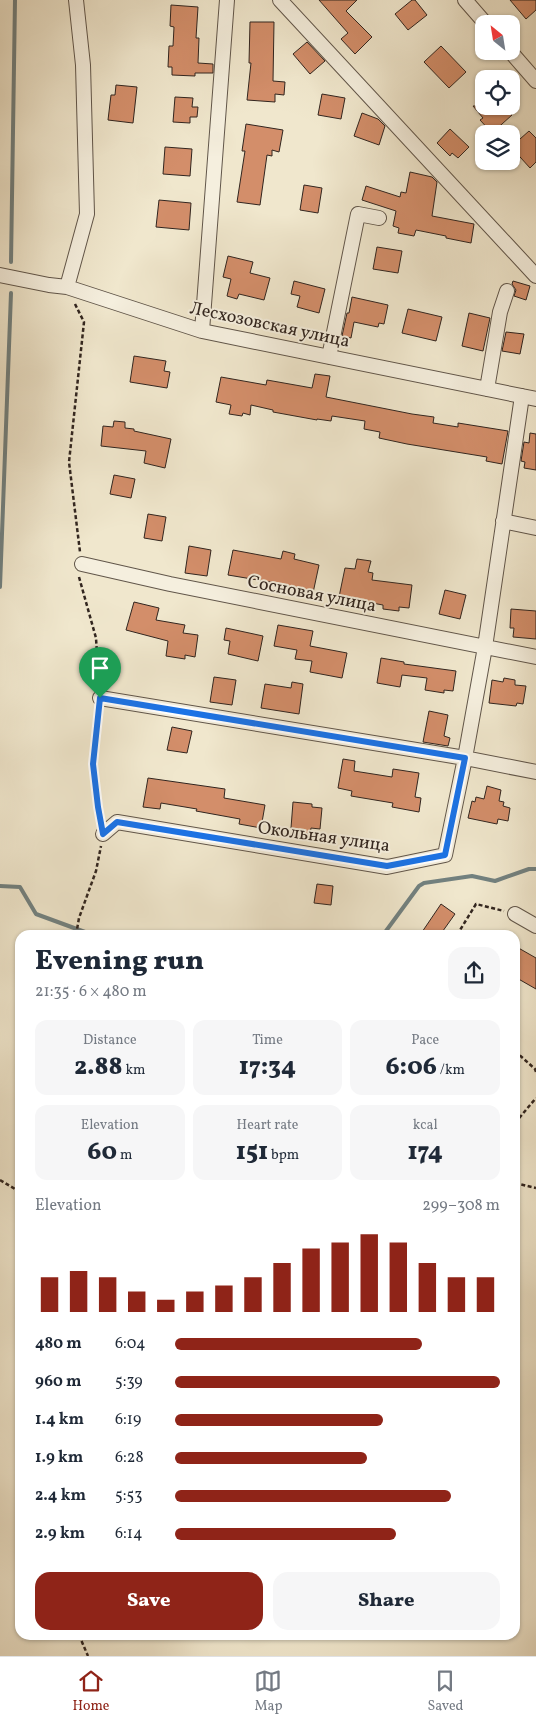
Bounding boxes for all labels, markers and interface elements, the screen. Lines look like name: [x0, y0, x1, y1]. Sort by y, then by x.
north arrow: [475, 15, 520, 60]
map controls: [475, 15, 520, 170]
button: locate: [475, 70, 520, 115]
button: layers: [475, 125, 520, 170]
street label: Лесхозовская улица: [187, 296, 352, 355]
street label: Сосновая улица: [245, 570, 378, 619]
pin: [79, 647, 121, 698]
icon: arrive: [86, 654, 114, 682]
street label: Окольная улица: [256, 816, 391, 859]
text: Evening run: [35, 942, 204, 981]
button: share: [448, 947, 500, 999]
text: 21:35 · 6 × 480 m: [35, 981, 147, 1003]
text: Distance: [83, 1031, 137, 1050]
text: Time: [252, 1031, 283, 1050]
text: Pace: [411, 1031, 439, 1050]
text: 2.88: [74, 1050, 123, 1085]
text: 17:34: [239, 1050, 296, 1085]
text: 6:06: [385, 1050, 437, 1085]
text: km: [123, 1061, 145, 1080]
text: /km: [437, 1061, 465, 1080]
text: Elevation: [81, 1116, 139, 1135]
text: Heart rate: [237, 1116, 298, 1135]
text: kcal: [413, 1116, 438, 1135]
text: 60: [87, 1135, 117, 1170]
text: 151: [236, 1135, 268, 1170]
text: 174: [407, 1135, 443, 1170]
text: m: [117, 1146, 132, 1165]
text: bpm: [268, 1146, 299, 1165]
text: Elevation: [35, 1195, 102, 1217]
text: 299–308 m: [422, 1195, 500, 1217]
text: 480 m: [35, 1333, 82, 1355]
text: 6:04: [115, 1333, 146, 1355]
text: 960 m: [35, 1371, 81, 1393]
text: 5:39: [115, 1371, 143, 1393]
text: 1.4 km: [35, 1409, 84, 1431]
text: 6:19: [115, 1409, 141, 1431]
text: 1.9 km: [35, 1447, 83, 1469]
text: 6:28: [115, 1447, 144, 1469]
text: 2.4 km: [35, 1485, 86, 1507]
text: 5:53: [115, 1485, 142, 1507]
text: 2.9 km: [35, 1523, 85, 1545]
text: 6:14: [115, 1523, 143, 1545]
button: Save: [35, 1572, 263, 1630]
button: Share: [273, 1572, 500, 1630]
tab: Home: [72, 1667, 110, 1716]
tab: Map: [254, 1667, 282, 1716]
tab: Saved: [427, 1667, 464, 1716]

